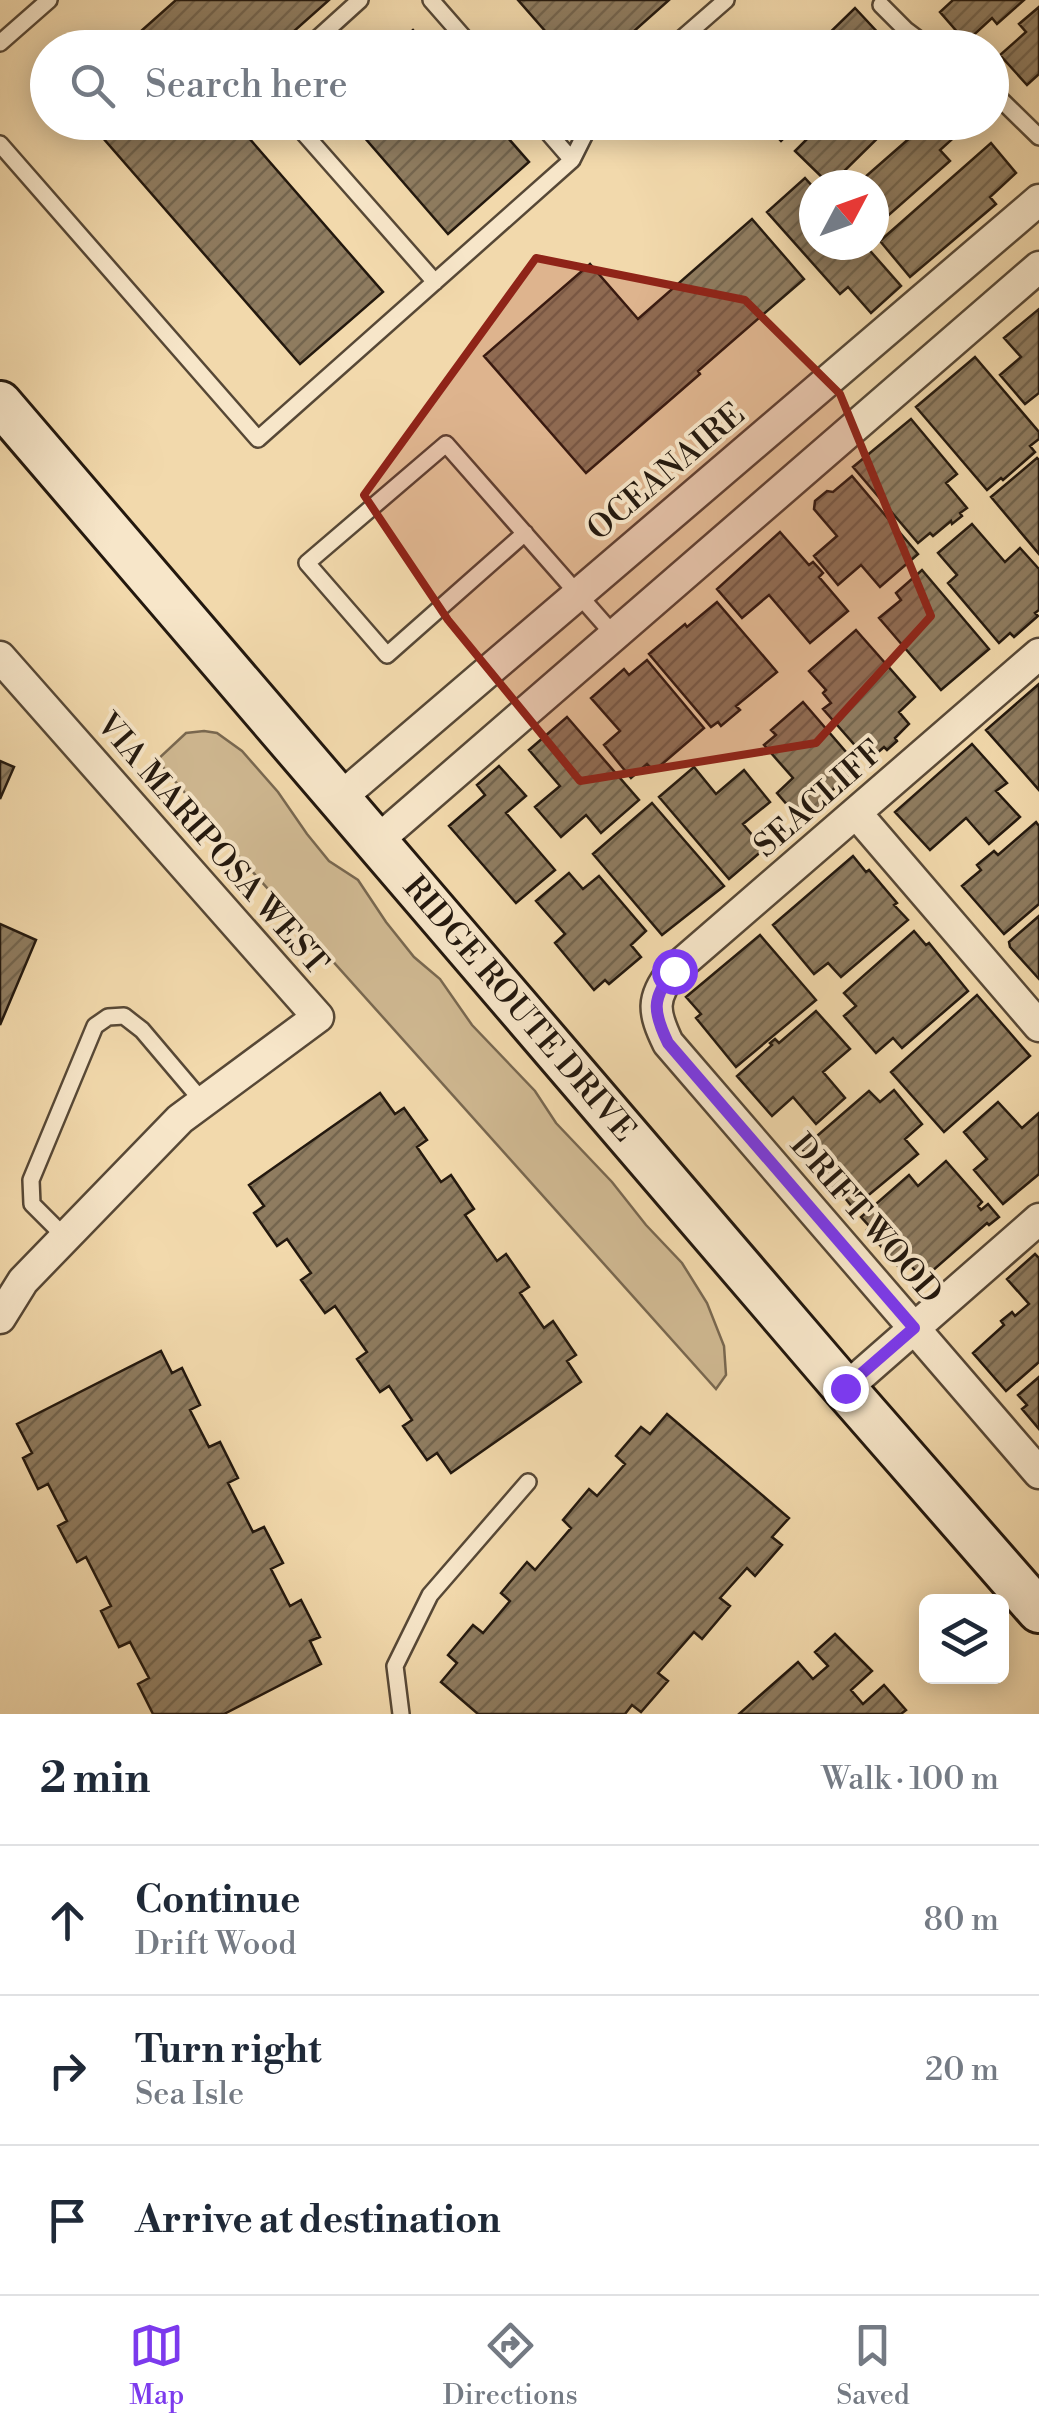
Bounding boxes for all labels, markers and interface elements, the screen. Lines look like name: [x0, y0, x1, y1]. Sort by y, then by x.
search box: [30, 30, 1009, 140]
icon: search: [65, 58, 120, 113]
text: Search here: [145, 62, 348, 109]
north arrow: [799, 170, 889, 260]
street label: OCEANAIRE: [579, 395, 753, 549]
street label: VIA MARIPOSA WEST: [87, 704, 336, 983]
street label: SEACLIFF: [746, 732, 892, 866]
street label: RIDGE ROUTE DRIVE: [394, 868, 644, 1150]
route start: [652, 949, 698, 995]
street label: DRIFT WOOD: [781, 1126, 951, 1312]
route end: [823, 1366, 869, 1412]
map controls: [919, 1594, 1009, 1684]
button: layers: [919, 1594, 1009, 1684]
text: 2 min: [40, 1753, 150, 1806]
text: Walk · 100 m: [821, 1759, 999, 1799]
text: Continue: [135, 1877, 300, 1924]
icon: ahead: [40, 1893, 95, 1948]
text: 80 m: [924, 1900, 999, 1940]
text: Drift Wood: [135, 1924, 297, 1964]
text: Turn right: [135, 2027, 321, 2074]
icon: right: [40, 2043, 95, 2098]
text: 20 m: [925, 2050, 999, 2090]
text: Sea Isle: [135, 2074, 244, 2114]
icon: arrive: [40, 2193, 95, 2248]
text: Arrive at destination: [135, 2197, 501, 2244]
tab: Map: [129, 2318, 184, 2413]
tab: Directions: [443, 2318, 578, 2413]
tab: Saved: [836, 2318, 910, 2413]

